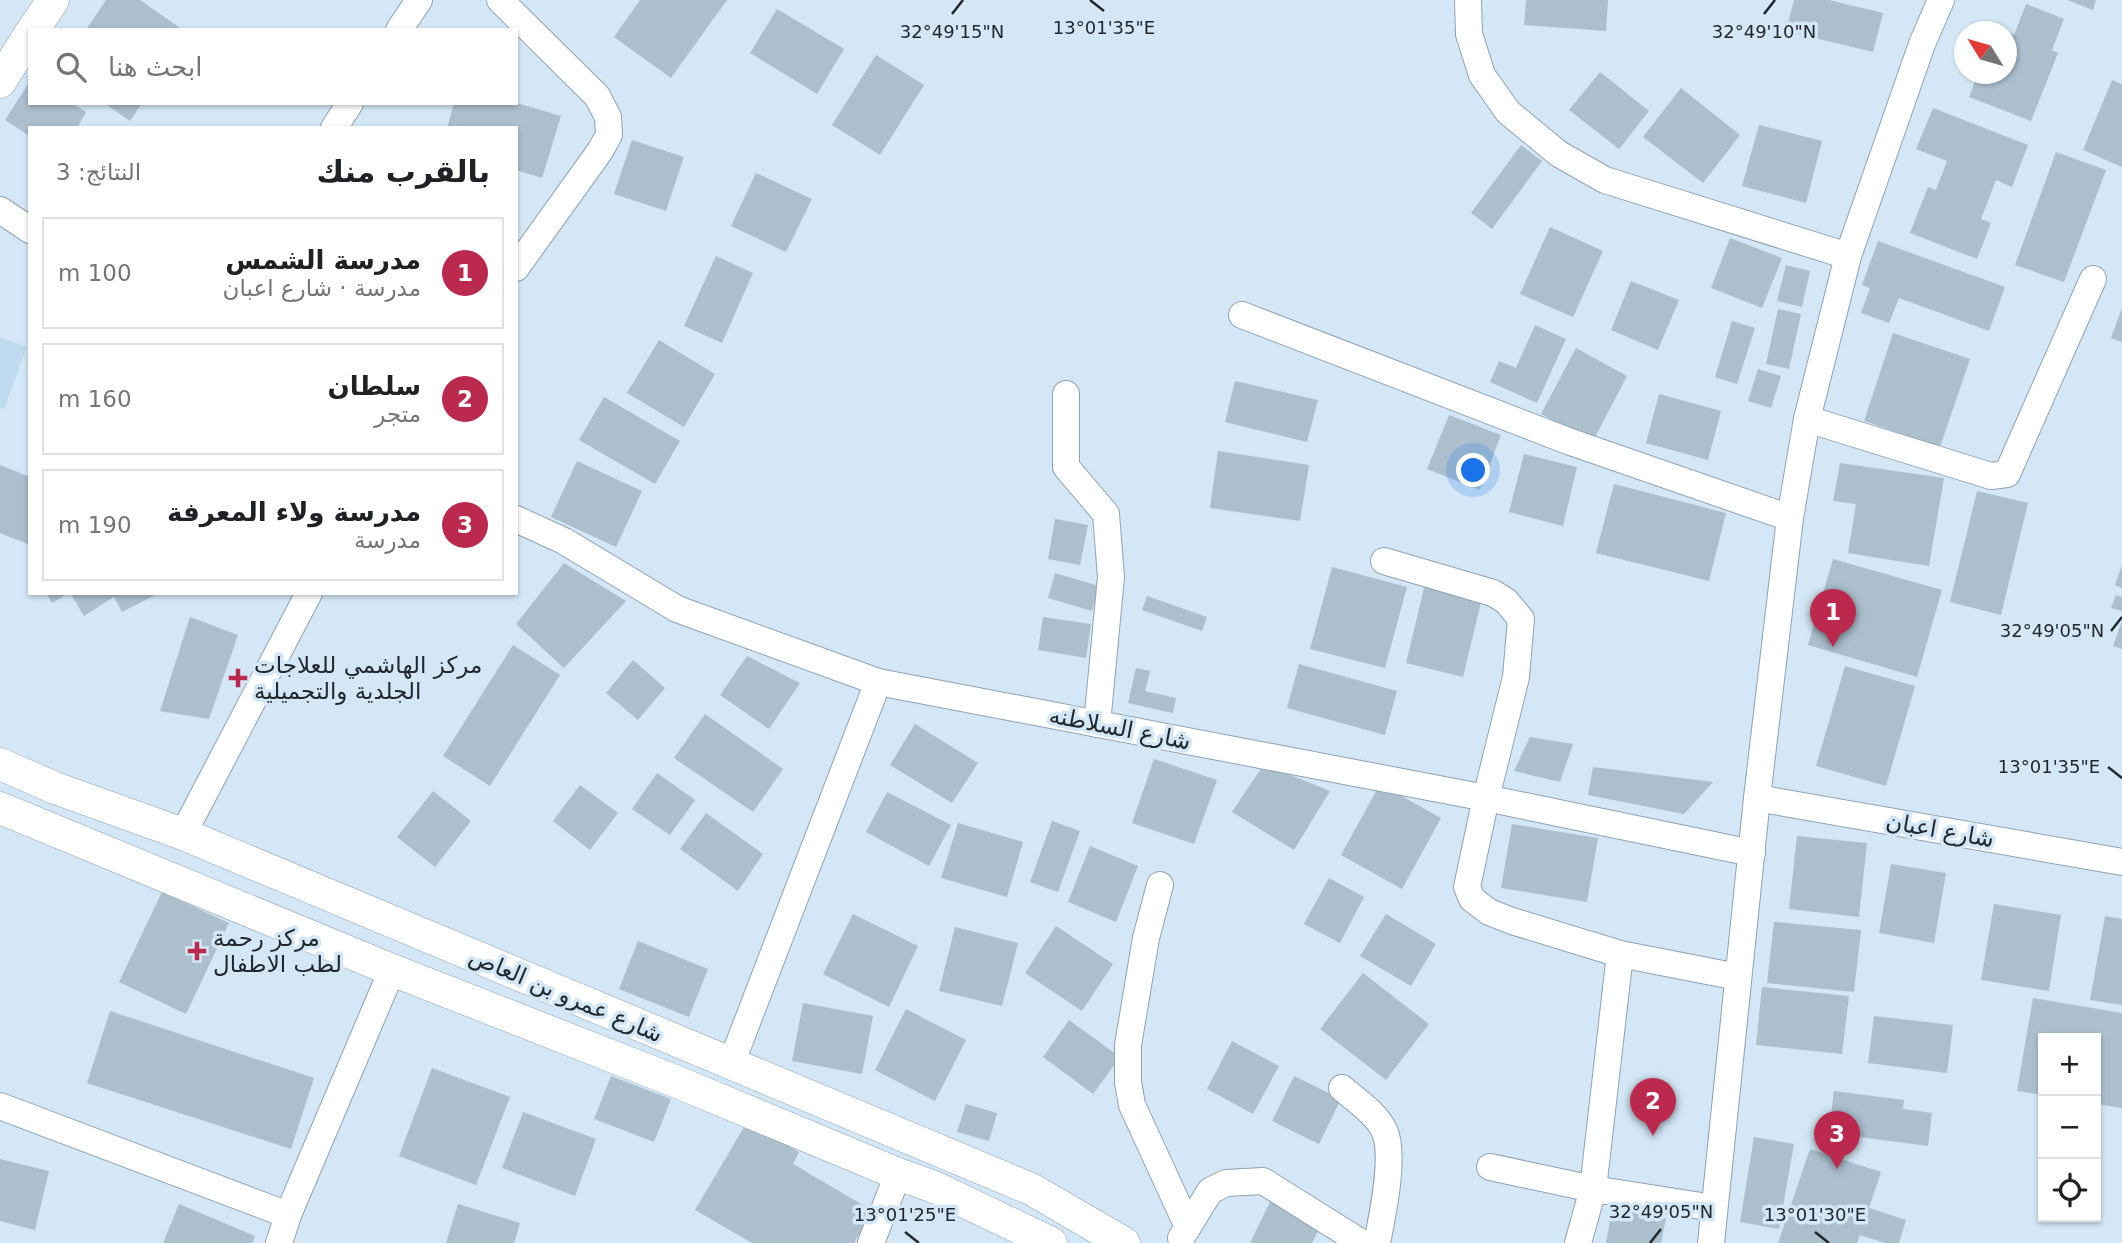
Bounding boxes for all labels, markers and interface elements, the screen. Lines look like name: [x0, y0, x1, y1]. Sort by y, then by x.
text: 13°01'35"E: [1053, 17, 1155, 38]
text: 32°49'15"N: [900, 21, 1004, 42]
text: 32°49'10"N: [1712, 21, 1816, 42]
north arrow: [1954, 21, 2017, 84]
search box: [28, 28, 518, 105]
icon: search: [52, 48, 90, 86]
text: ابحث هنا: [108, 52, 203, 82]
text: بالقرب منك: [317, 154, 490, 189]
text: النتائج: 3: [56, 159, 141, 185]
text: مدرسة الشمس: [225, 245, 421, 275]
text: 100 m: [58, 260, 132, 286]
text: 1: [457, 260, 473, 286]
text: مدرسة · شارع اعبان: [223, 275, 421, 301]
text: سلطان: [328, 371, 421, 401]
text: 160 m: [58, 386, 132, 412]
text: 2: [457, 386, 473, 412]
text: متجر: [374, 401, 421, 427]
your location: [1456, 453, 1490, 487]
text: مدرسة ولاء المعرفة: [167, 497, 421, 527]
text: 190 m: [58, 512, 132, 538]
text: 3: [457, 512, 473, 538]
text: مدرسة: [354, 527, 421, 553]
pin: 1: [1810, 589, 1856, 647]
text: 32°49'05"N: [2000, 620, 2104, 641]
place label: مركز الهاشمي للعلاجات الجلدية والتجميلية: [254, 652, 482, 705]
marker: مركز الهاشمي للعلاجات الجلدية والتجميلية: [228, 668, 248, 688]
street label: شارع السلاطنه: [1047, 702, 1193, 755]
text: 13°01'35"E: [1998, 756, 2100, 777]
street label: شارع اعبان: [1884, 808, 1996, 853]
place label: مركز رحمة لطب الاطفال: [213, 925, 342, 977]
marker: مركز رحمة لطب الاطفال: [187, 941, 207, 961]
street label: شارع عمرو بن العاص: [465, 943, 666, 1048]
map controls: [2038, 1033, 2101, 1222]
button: +: [2038, 1033, 2101, 1096]
pin: 2: [1630, 1078, 1676, 1136]
button: −: [2038, 1096, 2101, 1159]
pin: 3: [1814, 1111, 1860, 1169]
button: locate: [2038, 1159, 2101, 1222]
text: 32°49'05"N: [1609, 1201, 1713, 1222]
text: 13°01'25"E: [854, 1204, 956, 1225]
text: 13°01'30"E: [1764, 1204, 1866, 1225]

